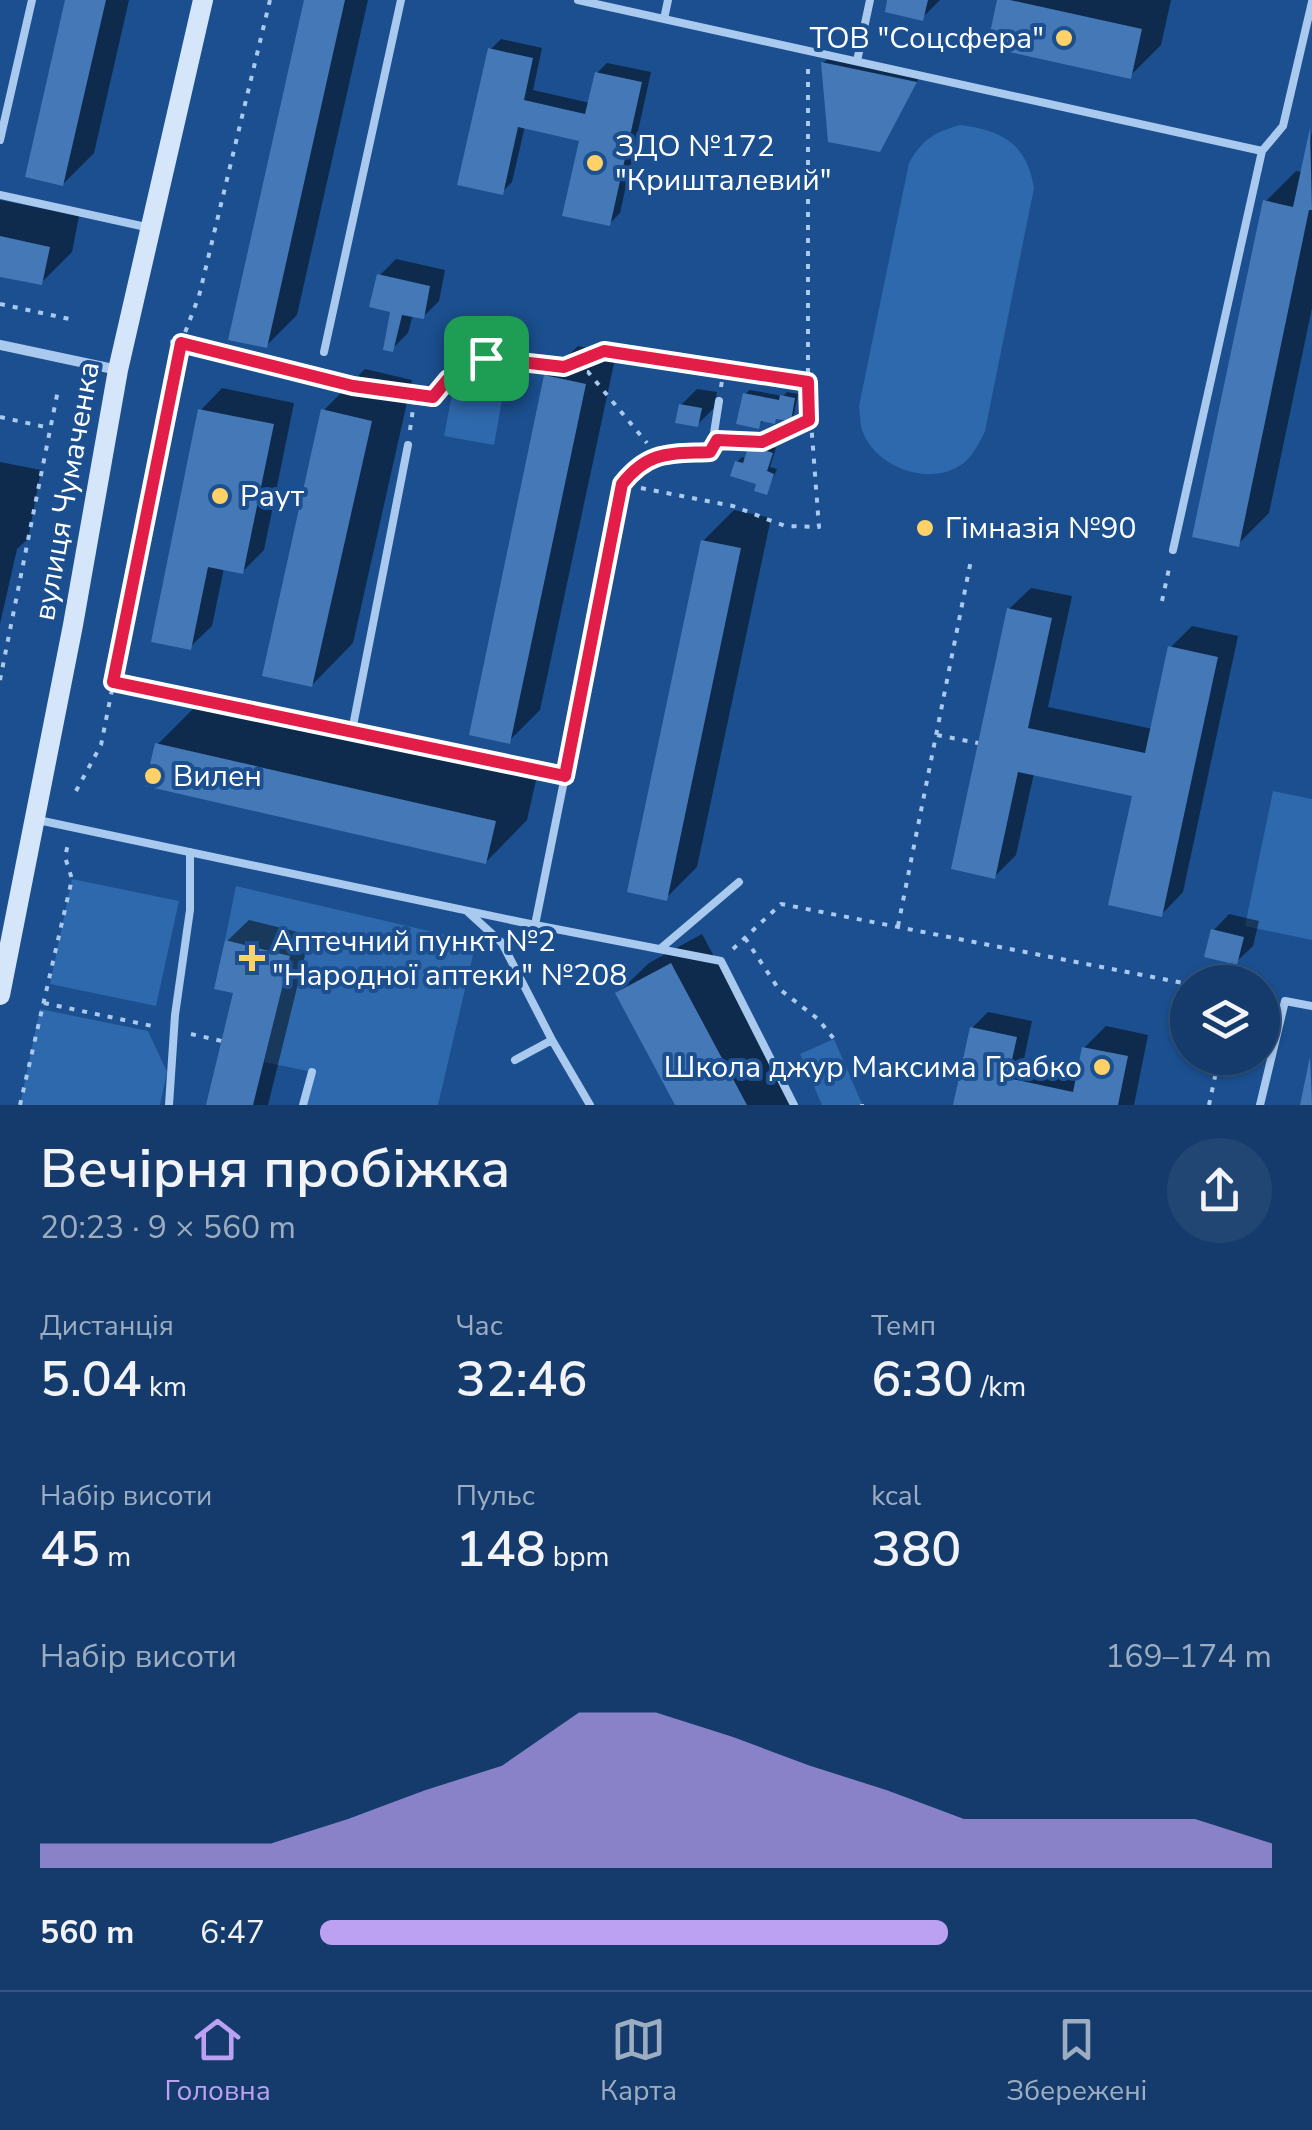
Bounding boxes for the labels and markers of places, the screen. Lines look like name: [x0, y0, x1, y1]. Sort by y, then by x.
place label: ТОВ "Соцсфера": [810, 18, 1044, 59]
marker: ТОВ "Соцсфера": [1053, 27, 1075, 49]
place label: ЗДО №172 "Кришталевий": [615, 126, 831, 201]
marker: ЗДО №172 "Кришталевий": [584, 152, 606, 174]
pin: [444, 316, 529, 401]
place label: Раут: [240, 476, 305, 517]
marker: Раут: [209, 485, 231, 507]
place label: Гімназія №90: [945, 508, 1137, 549]
marker: Гімназія №90: [914, 517, 936, 539]
place label: Вилен: [173, 756, 262, 797]
marker: Вилен: [142, 765, 164, 787]
place label: Аптечний пункт №2 "Народної аптеки" №208: [272, 921, 627, 996]
marker: Аптечний пункт №2 "Народної аптеки" №208: [241, 947, 263, 969]
place label: Школа джур Максима Грабко: [664, 1047, 1082, 1088]
marker: Школа джур Максима Грабко: [1091, 1056, 1113, 1078]

